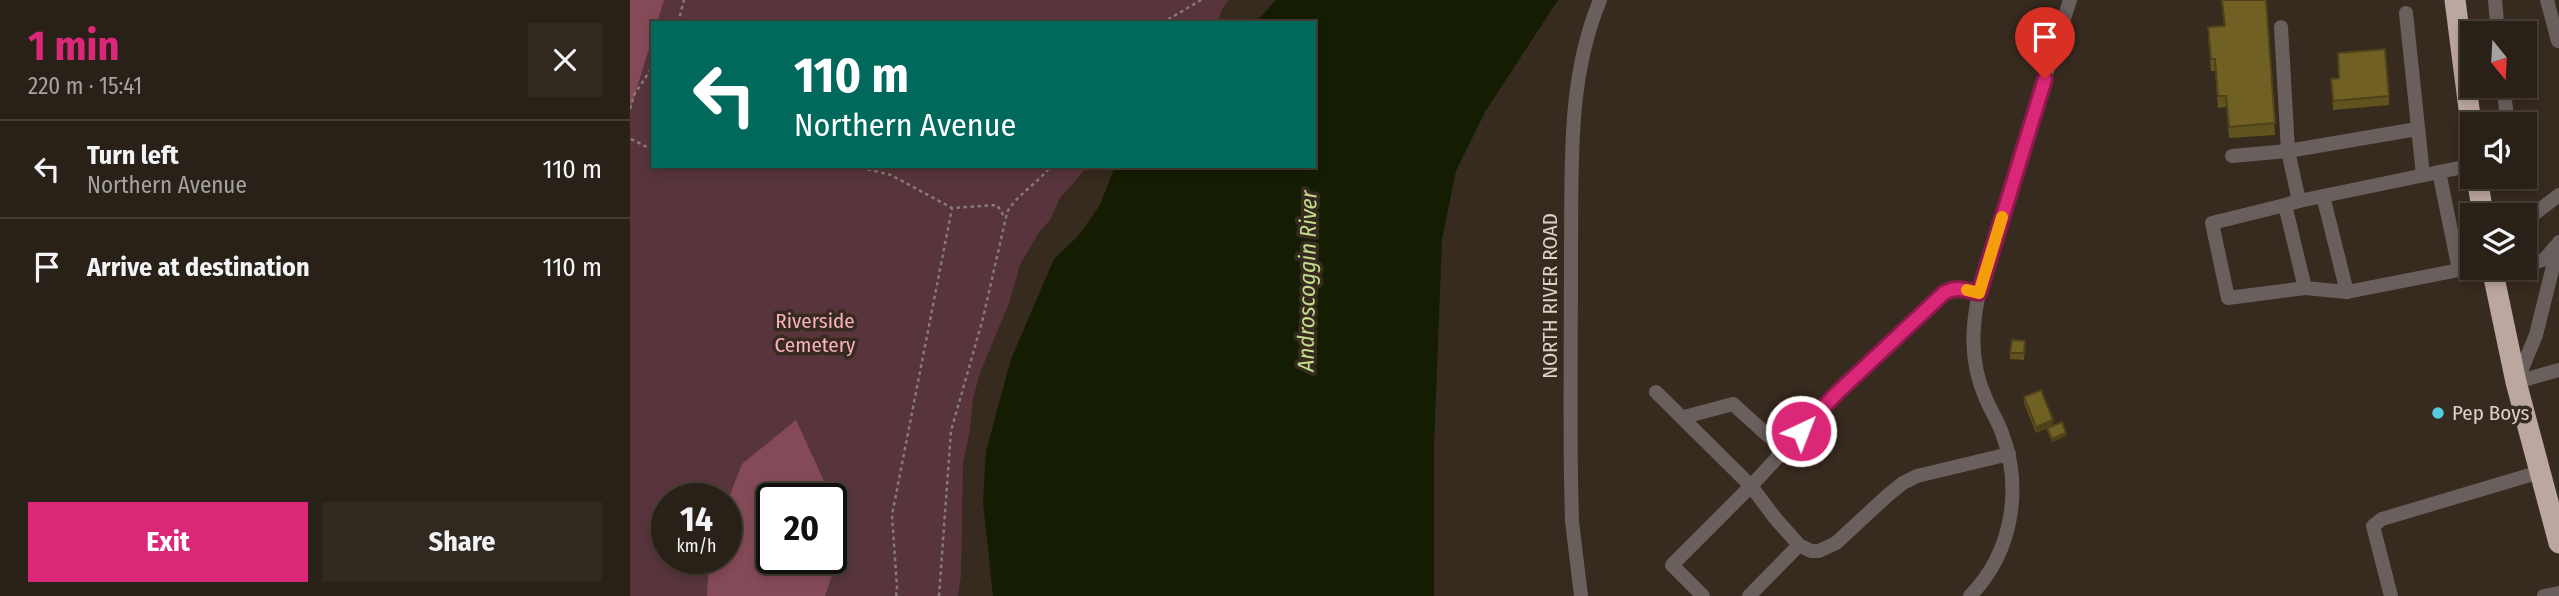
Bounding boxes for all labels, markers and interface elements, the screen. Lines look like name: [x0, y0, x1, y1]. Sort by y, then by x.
pin: [2015, 7, 2075, 79]
icon: arrive: [2026, 18, 2064, 56]
text: 1 min: [28, 21, 119, 71]
north arrow: [2460, 21, 2538, 98]
map controls: [2460, 21, 2537, 280]
button: close: [528, 23, 602, 97]
text: 110 m: [794, 46, 909, 105]
icon: left: [679, 49, 770, 140]
text: 220 m · 15:41: [28, 72, 142, 100]
text: Northern Avenue: [794, 106, 1016, 144]
button: sound: [2460, 112, 2537, 189]
text: Turn left: [87, 140, 179, 171]
icon: left: [28, 150, 66, 188]
text: 110 m: [542, 154, 602, 185]
text: Northern Avenue: [87, 171, 247, 199]
water label: Androscoggin River: [1291, 189, 1323, 373]
button: layers: [2460, 203, 2537, 280]
street label: NORTH RIVER ROAD: [1537, 213, 1563, 379]
icon: arrive: [28, 248, 66, 286]
text: Arrive at destination: [87, 252, 310, 283]
text: 110 m: [542, 252, 602, 283]
park label: Riverside Cemetery: [775, 308, 856, 358]
position arrow: [1764, 394, 1838, 468]
place label: Pep Boys: [2452, 400, 2530, 426]
marker: Pep Boys: [2430, 405, 2446, 421]
speed limit sign: 20: [756, 483, 847, 574]
text: 14: [680, 498, 713, 540]
button: Exit: [28, 502, 308, 582]
button: Share: [322, 502, 602, 582]
text: km/h: [676, 535, 717, 557]

